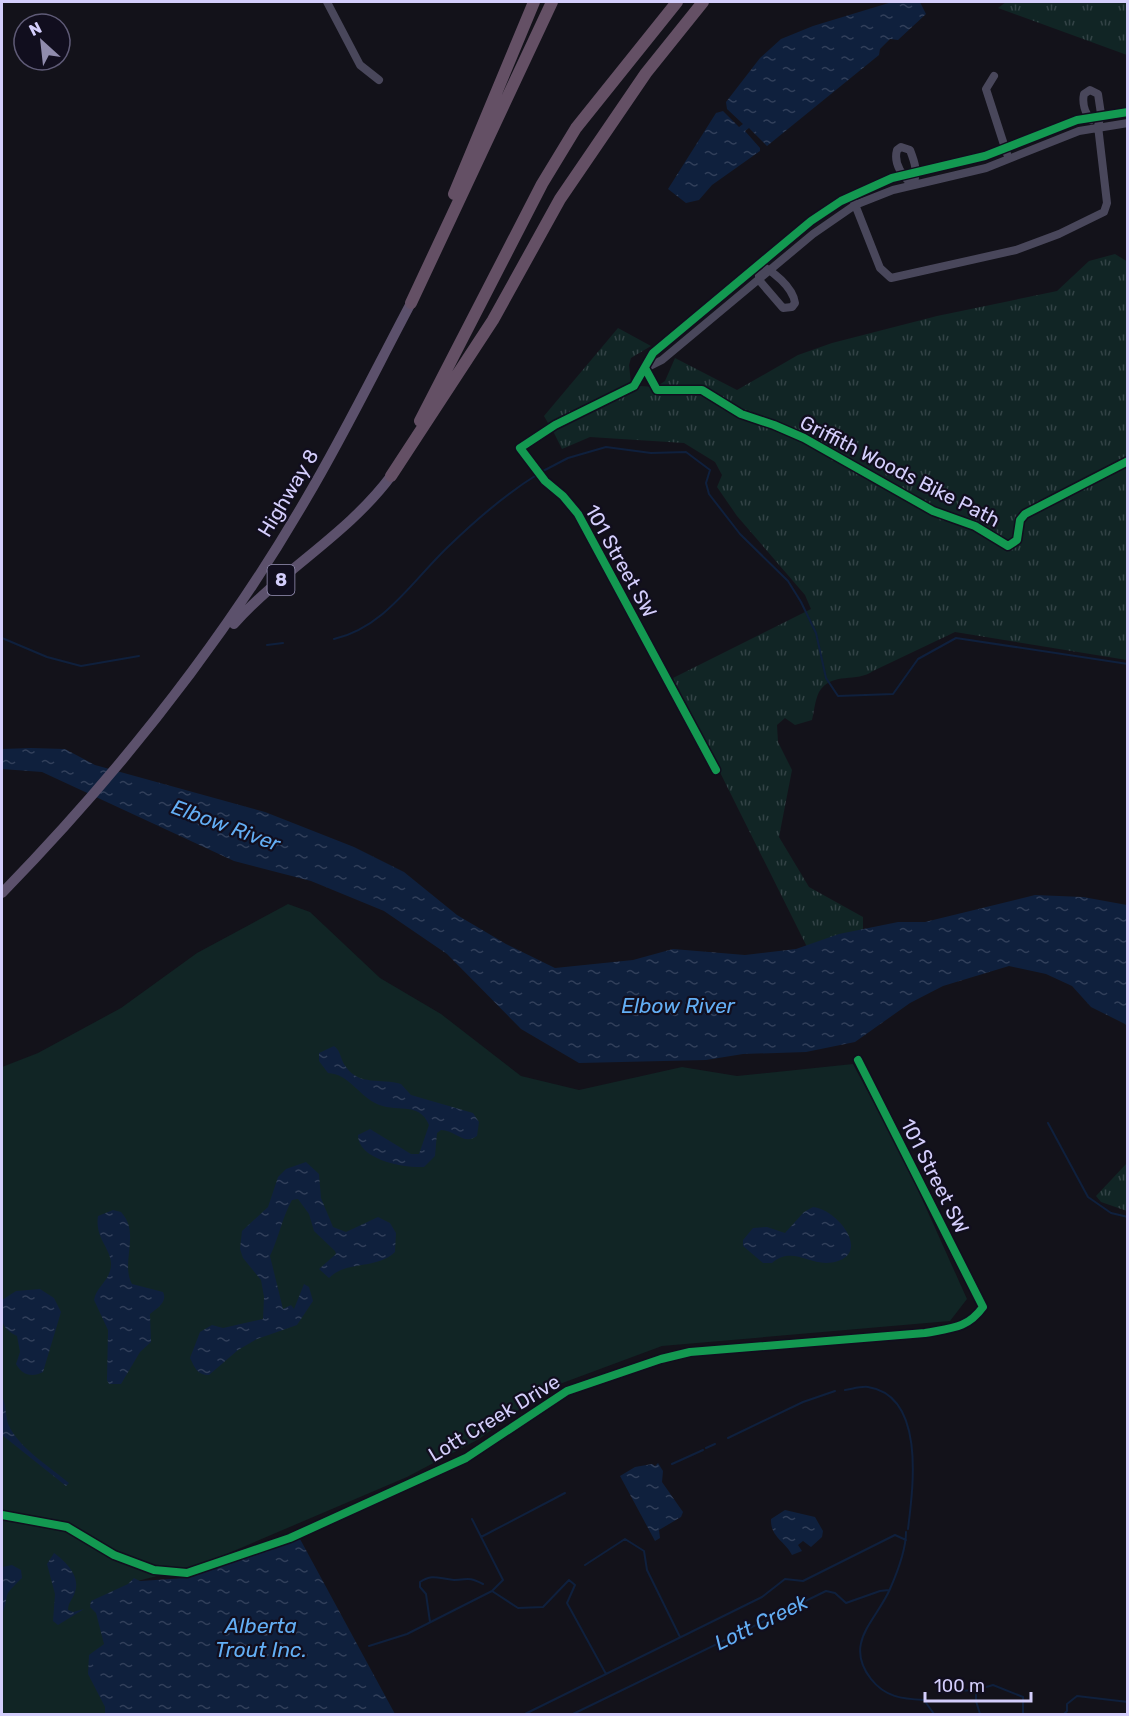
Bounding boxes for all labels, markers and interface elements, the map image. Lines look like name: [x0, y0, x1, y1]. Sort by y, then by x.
north arrow: [12, 12, 72, 72]
text: N: [26, 18, 45, 40]
street label: Griffith Woods Bike Path: [796, 410, 1004, 532]
street label: Highway 8: [253, 445, 323, 541]
street label: 101 Street SW: [580, 500, 662, 622]
road number: 8: [268, 565, 294, 595]
water label: Elbow River: [168, 794, 285, 856]
water label: Elbow River: [621, 993, 736, 1018]
street label: 101 Street SW: [896, 1115, 974, 1237]
street label: Lott Creek Drive: [424, 1369, 564, 1467]
water label: Lott Creek: [710, 1588, 813, 1655]
water label: Alberta Trout Inc.: [215, 1613, 307, 1662]
scale bar: [925, 1665, 1032, 1703]
text: 100 m: [934, 1675, 985, 1697]

